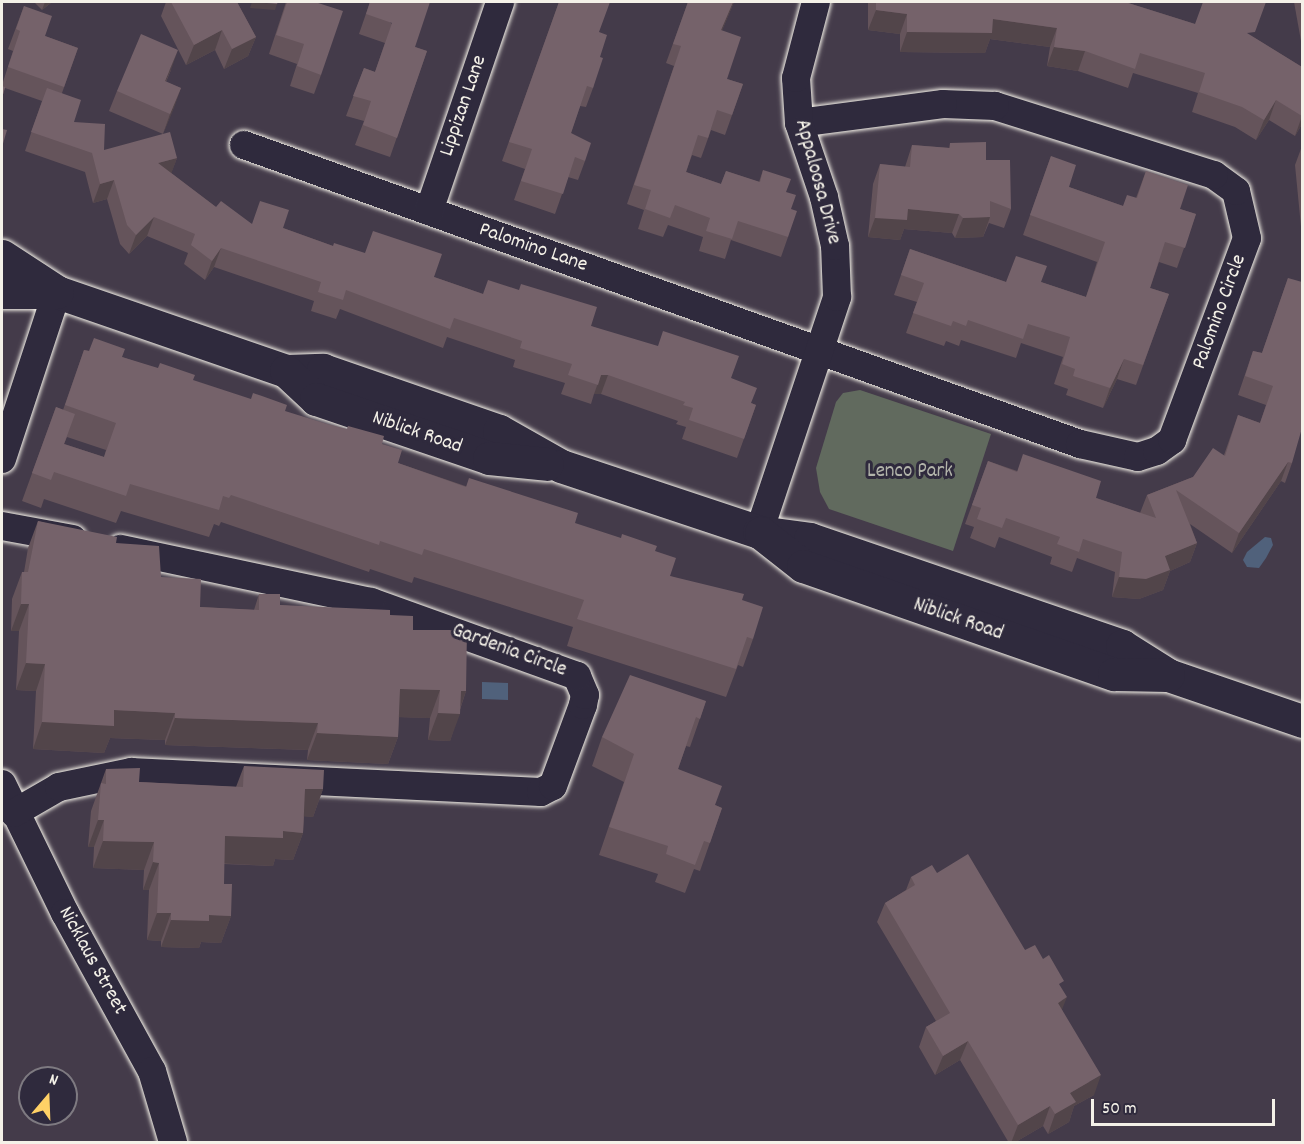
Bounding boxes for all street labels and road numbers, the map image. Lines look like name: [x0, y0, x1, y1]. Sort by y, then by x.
street label: Lippizan Lane: [435, 52, 493, 160]
street label: Appaloosa Drive: [788, 117, 846, 247]
street label: Palomino Lane: [475, 218, 591, 278]
street label: Palomino Circle: [1188, 251, 1252, 373]
street label: Niblick Road: [369, 406, 465, 460]
street label: Niblick Road: [910, 593, 1006, 647]
street label: Gardenia Circle: [448, 619, 570, 683]
street label: Nicklaus Street: [52, 902, 132, 1020]

